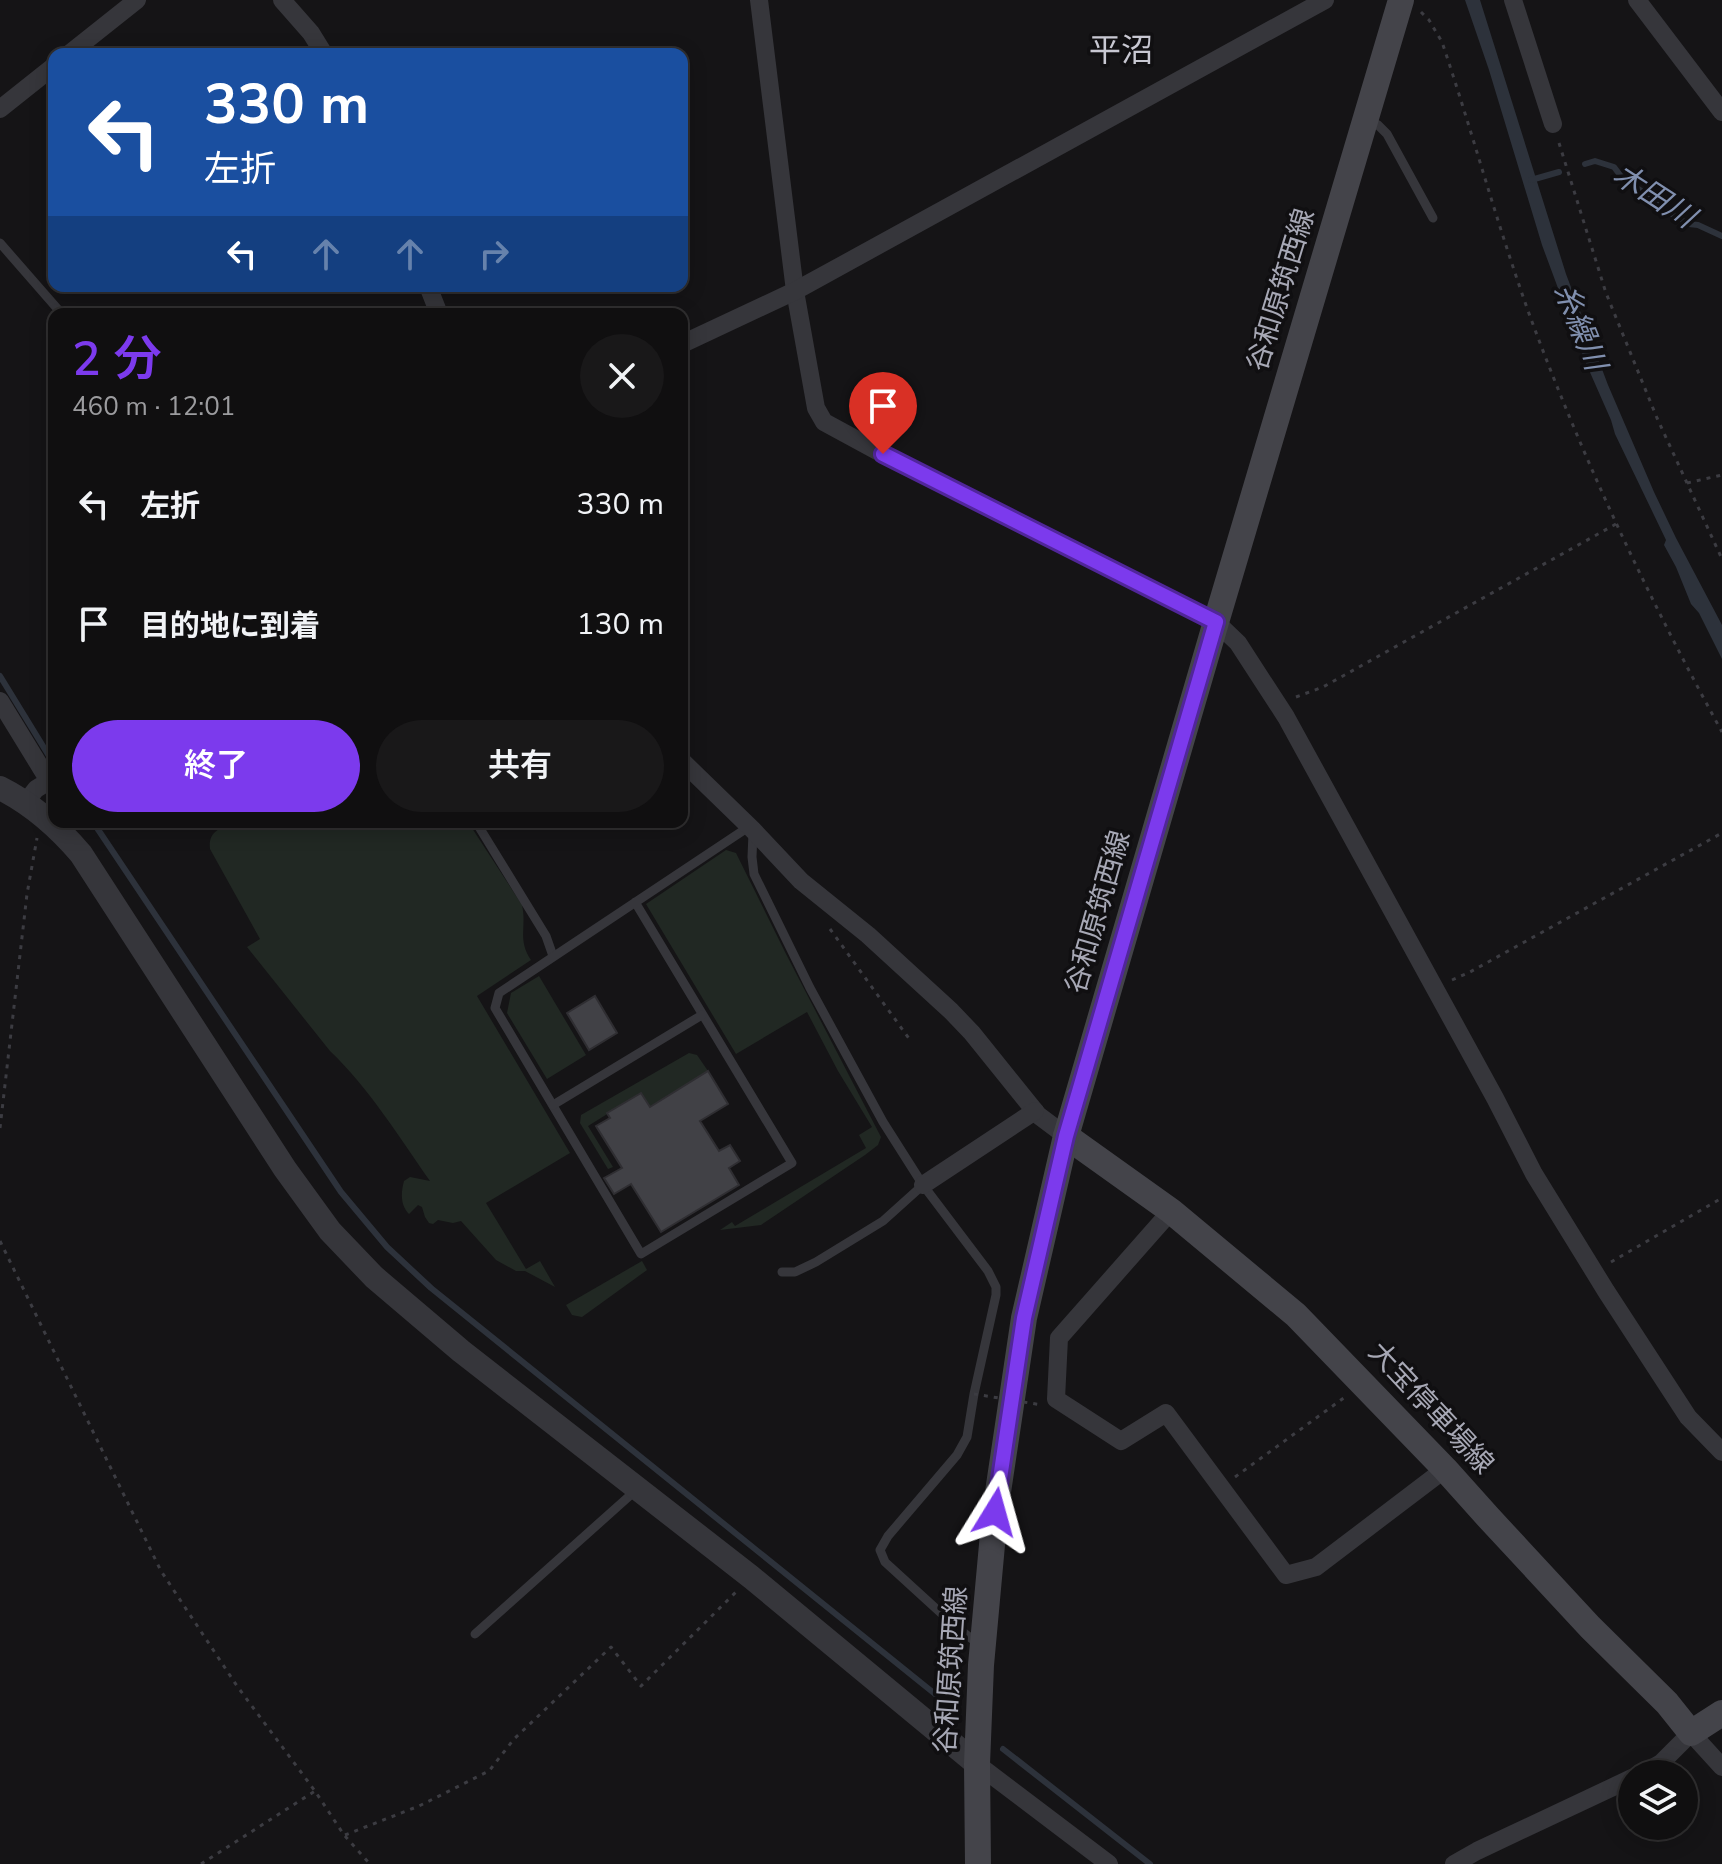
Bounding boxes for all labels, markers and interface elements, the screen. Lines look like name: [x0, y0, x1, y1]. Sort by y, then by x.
district label: 平沼: [1089, 29, 1153, 72]
text: 330 m: [204, 66, 369, 143]
icon: left: [72, 80, 176, 184]
text: 左折: [204, 145, 276, 194]
water label: 木田川: [1605, 154, 1705, 239]
street label: 谷和原筑西線: [1238, 204, 1324, 376]
icon: left: [220, 232, 264, 276]
icon: ahead: [304, 232, 348, 276]
icon: ahead: [388, 232, 432, 276]
icon: right: [472, 232, 516, 276]
water label: 糸繰川: [1544, 278, 1617, 379]
text: 2 分: [72, 326, 161, 392]
button: close: [580, 334, 664, 418]
pin: [849, 372, 917, 454]
icon: arrive: [861, 384, 905, 428]
text: 460 m · 12:01: [72, 389, 235, 424]
icon: left: [72, 482, 116, 526]
text: 330 m: [577, 484, 664, 525]
text: 左折: [140, 486, 200, 527]
icon: arrive: [72, 602, 116, 646]
text: 130 m: [577, 604, 664, 645]
text: 目的地に到着: [140, 606, 320, 647]
button: 終了: [72, 720, 360, 812]
button: 共有: [376, 720, 664, 812]
street label: 谷和原筑西線: [1057, 826, 1139, 998]
street label: 大宝停車場線: [1360, 1334, 1502, 1482]
position arrow: [953, 1470, 1037, 1554]
street label: 谷和原筑西線: [926, 1585, 976, 1755]
map controls: [1618, 1760, 1698, 1840]
button: layers: [1618, 1760, 1698, 1840]

